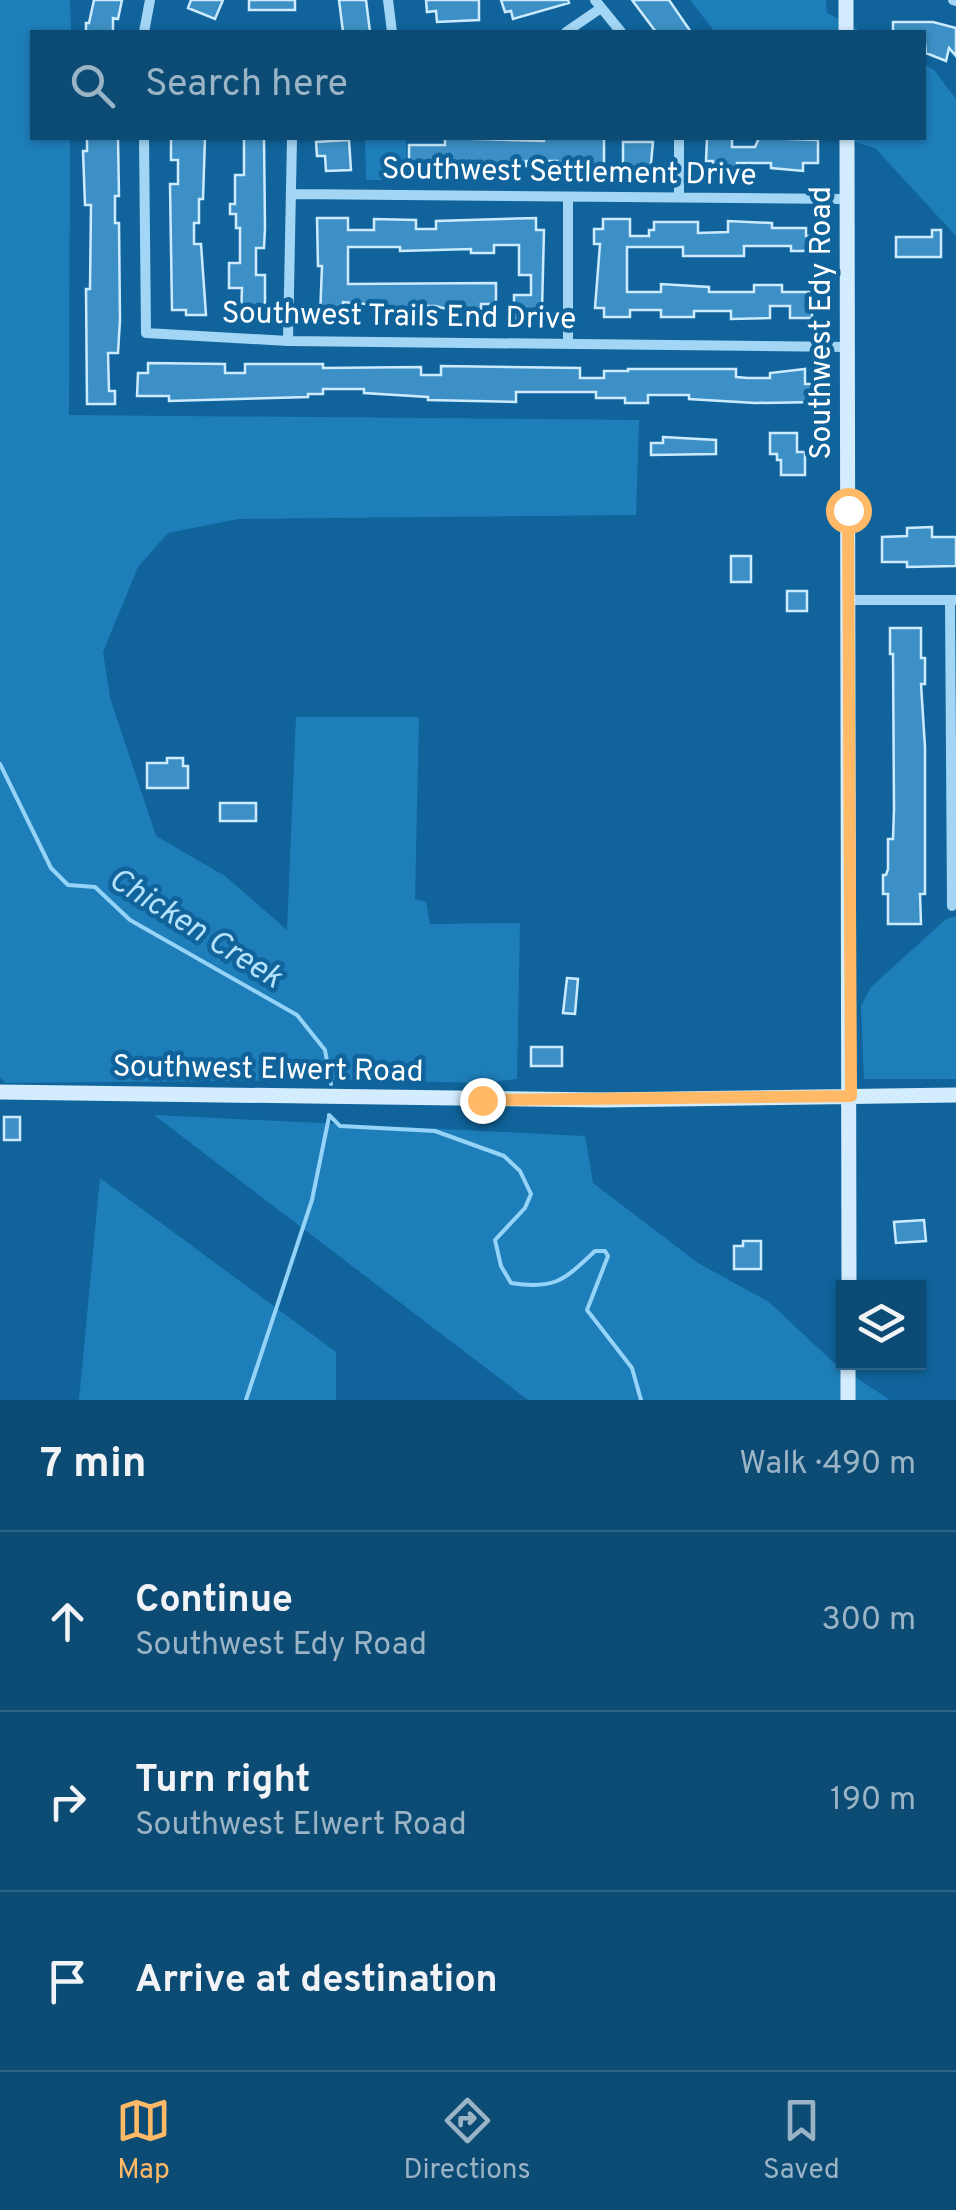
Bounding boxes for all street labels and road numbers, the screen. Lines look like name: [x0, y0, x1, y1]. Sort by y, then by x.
street label: Southwest Settlement Drive: [381, 152, 757, 195]
street label: Southwest Edy Road: [804, 186, 841, 460]
street label: Southwest Trails End Drive: [221, 296, 577, 339]
street label: Southwest Elwert Road: [112, 1049, 424, 1092]

